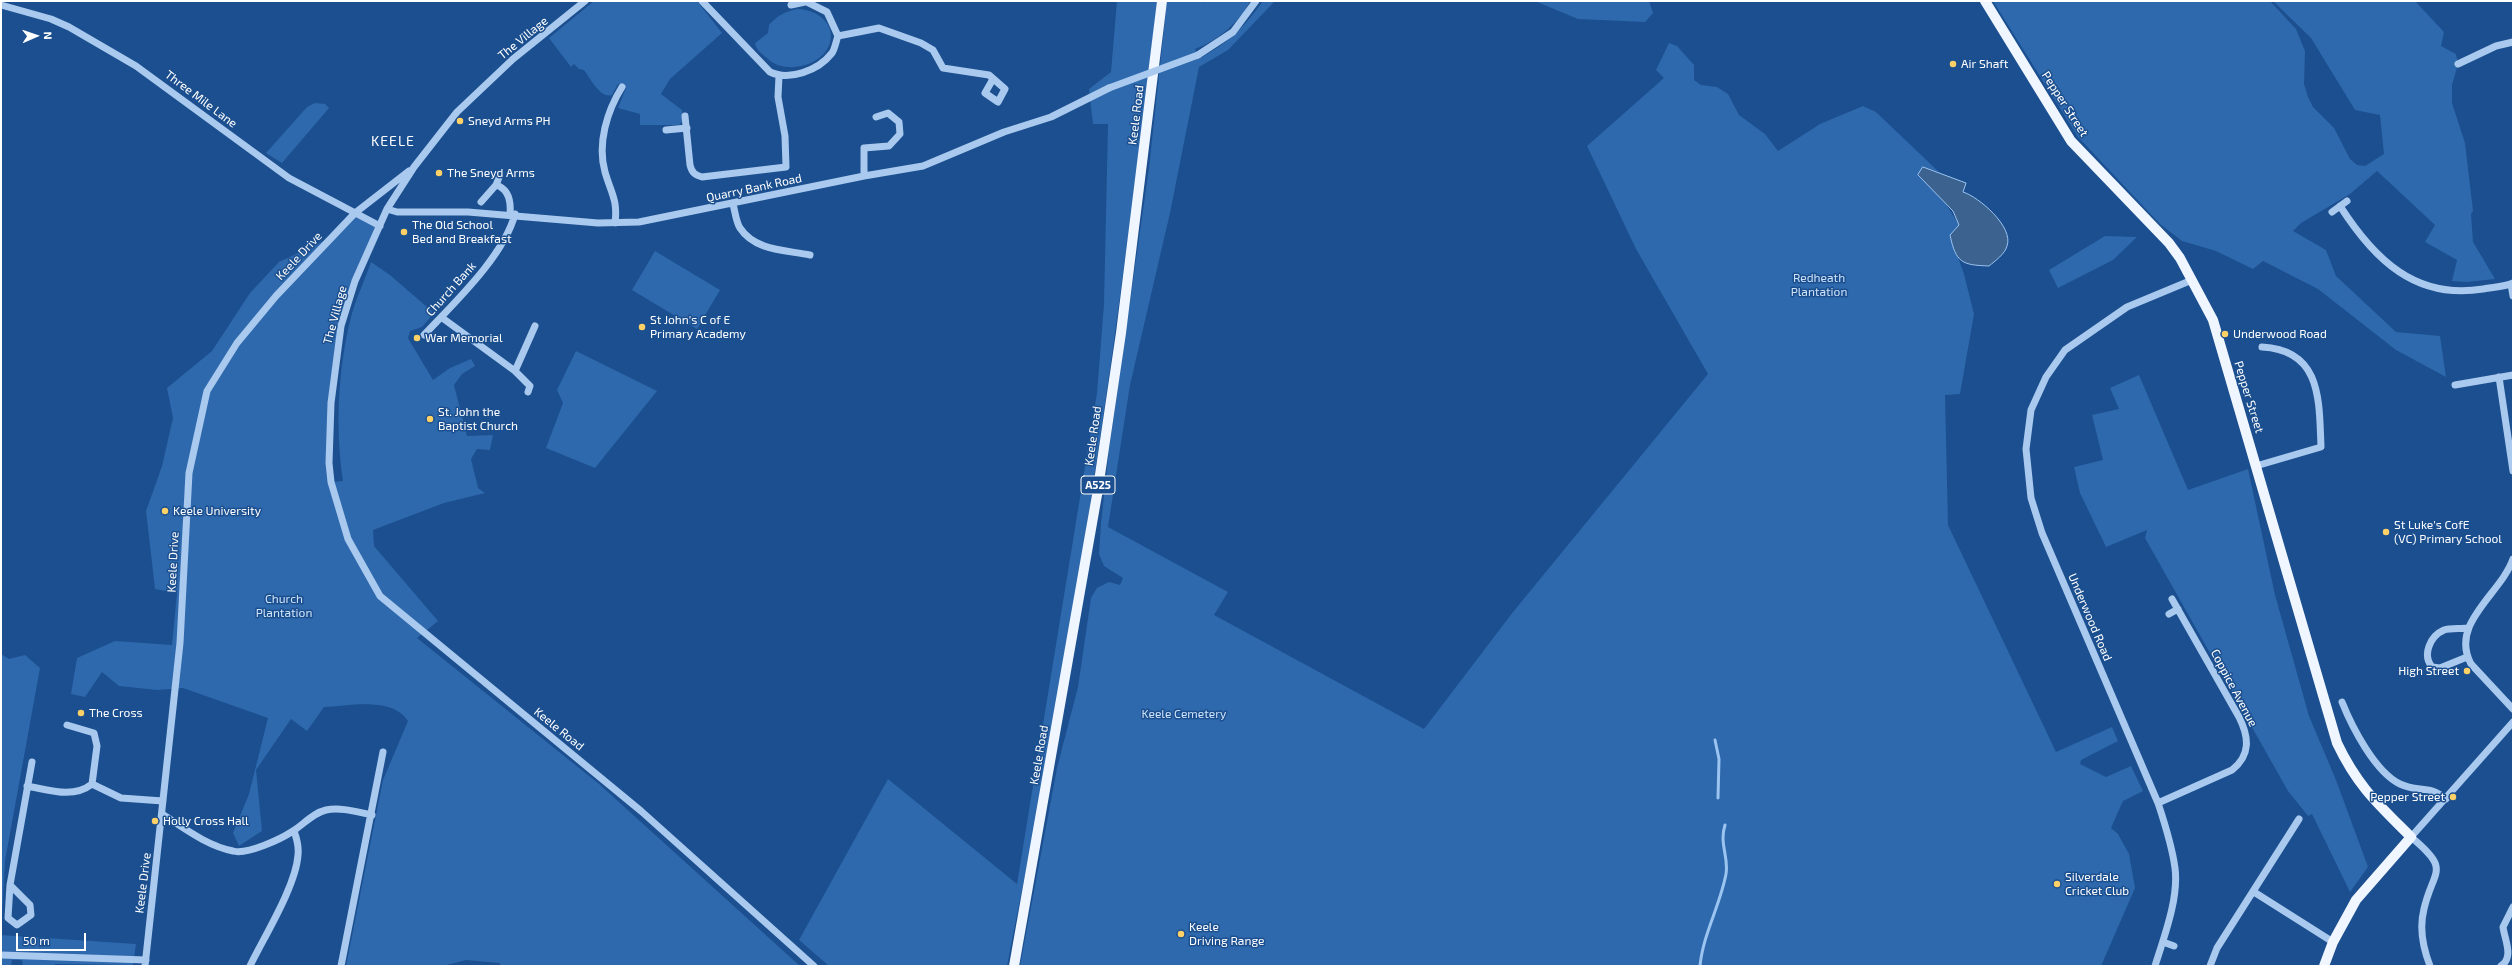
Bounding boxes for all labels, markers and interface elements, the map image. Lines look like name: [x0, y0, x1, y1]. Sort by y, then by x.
street label: The Village: [495, 13, 551, 63]
north arrow: [16, 16, 56, 56]
text: N: [42, 31, 55, 40]
place label: Air Shaft: [1961, 57, 2008, 71]
marker: Air Shaft: [1948, 59, 1958, 69]
street label: Three Mile Lane: [162, 67, 240, 131]
street label: Pepper Street: [2039, 69, 2091, 139]
street label: Keele Road: [1125, 84, 1147, 146]
place label: Sneyd Arms PH: [468, 114, 551, 128]
marker: Sneyd Arms PH: [455, 116, 465, 126]
district label: KEELE: [371, 133, 415, 149]
place label: The Sneyd Arms: [447, 166, 535, 180]
marker: The Sneyd Arms: [434, 168, 444, 178]
street label: Quarry Bank Road: [705, 171, 803, 205]
place label: The Old School Bed and Breakfast: [412, 218, 512, 246]
marker: The Old School Bed and Breakfast: [399, 227, 409, 237]
street label: Keele Drive: [273, 229, 325, 283]
street label: Church Bank: [423, 259, 479, 319]
park label: Redheath Plantation: [1791, 271, 1847, 299]
street label: The Village: [320, 284, 350, 346]
place label: St John's C of E Primary Academy: [650, 313, 746, 341]
marker: St John's C of E Primary Academy: [637, 322, 647, 332]
place label: Underwood Road: [2233, 327, 2327, 341]
marker: Underwood Road: [2220, 329, 2230, 339]
place label: War Memorial: [425, 331, 503, 345]
marker: War Memorial: [412, 333, 422, 343]
street label: Pepper Street: [2231, 359, 2267, 435]
place label: St. John the Baptist Church: [438, 405, 518, 433]
street label: Keele Road: [1082, 405, 1104, 467]
marker: St. John the Baptist Church: [425, 414, 435, 424]
road number: A525: [1081, 476, 1115, 494]
place label: Keele University: [173, 504, 261, 518]
marker: Keele University: [160, 506, 170, 516]
place label: St Luke's CofE (VC) Primary School: [2394, 518, 2502, 546]
marker: St Luke's CofE (VC) Primary School: [2381, 527, 2391, 537]
street label: Keele Drive: [164, 531, 182, 593]
street label: Underwood Road: [2065, 571, 2115, 663]
park label: Church Plantation: [256, 592, 312, 620]
street label: Coppice Avenue: [2208, 647, 2260, 729]
place label: High Street: [2398, 664, 2459, 678]
marker: High Street: [2462, 666, 2472, 676]
street label: Keele Road: [531, 704, 587, 754]
place label: The Cross: [89, 706, 143, 720]
park label: Keele Cemetery: [1142, 707, 1226, 721]
marker: The Cross: [76, 708, 86, 718]
street label: Keele Road: [1027, 724, 1051, 786]
place label: Pepper Street: [2370, 790, 2445, 804]
marker: Pepper Street: [2448, 792, 2458, 802]
place label: Holly Cross Hall: [163, 814, 249, 828]
marker: Holly Cross Hall: [150, 816, 160, 826]
street label: Keele Drive: [132, 852, 154, 914]
place label: Silverdale Cricket Club: [2065, 870, 2129, 898]
marker: Silverdale Cricket Club: [2052, 879, 2062, 889]
place label: Keele Driving Range: [1189, 920, 1265, 948]
scale bar: [18, 925, 88, 951]
marker: Keele Driving Range: [1176, 929, 1186, 939]
text: 50 m: [23, 933, 50, 947]

